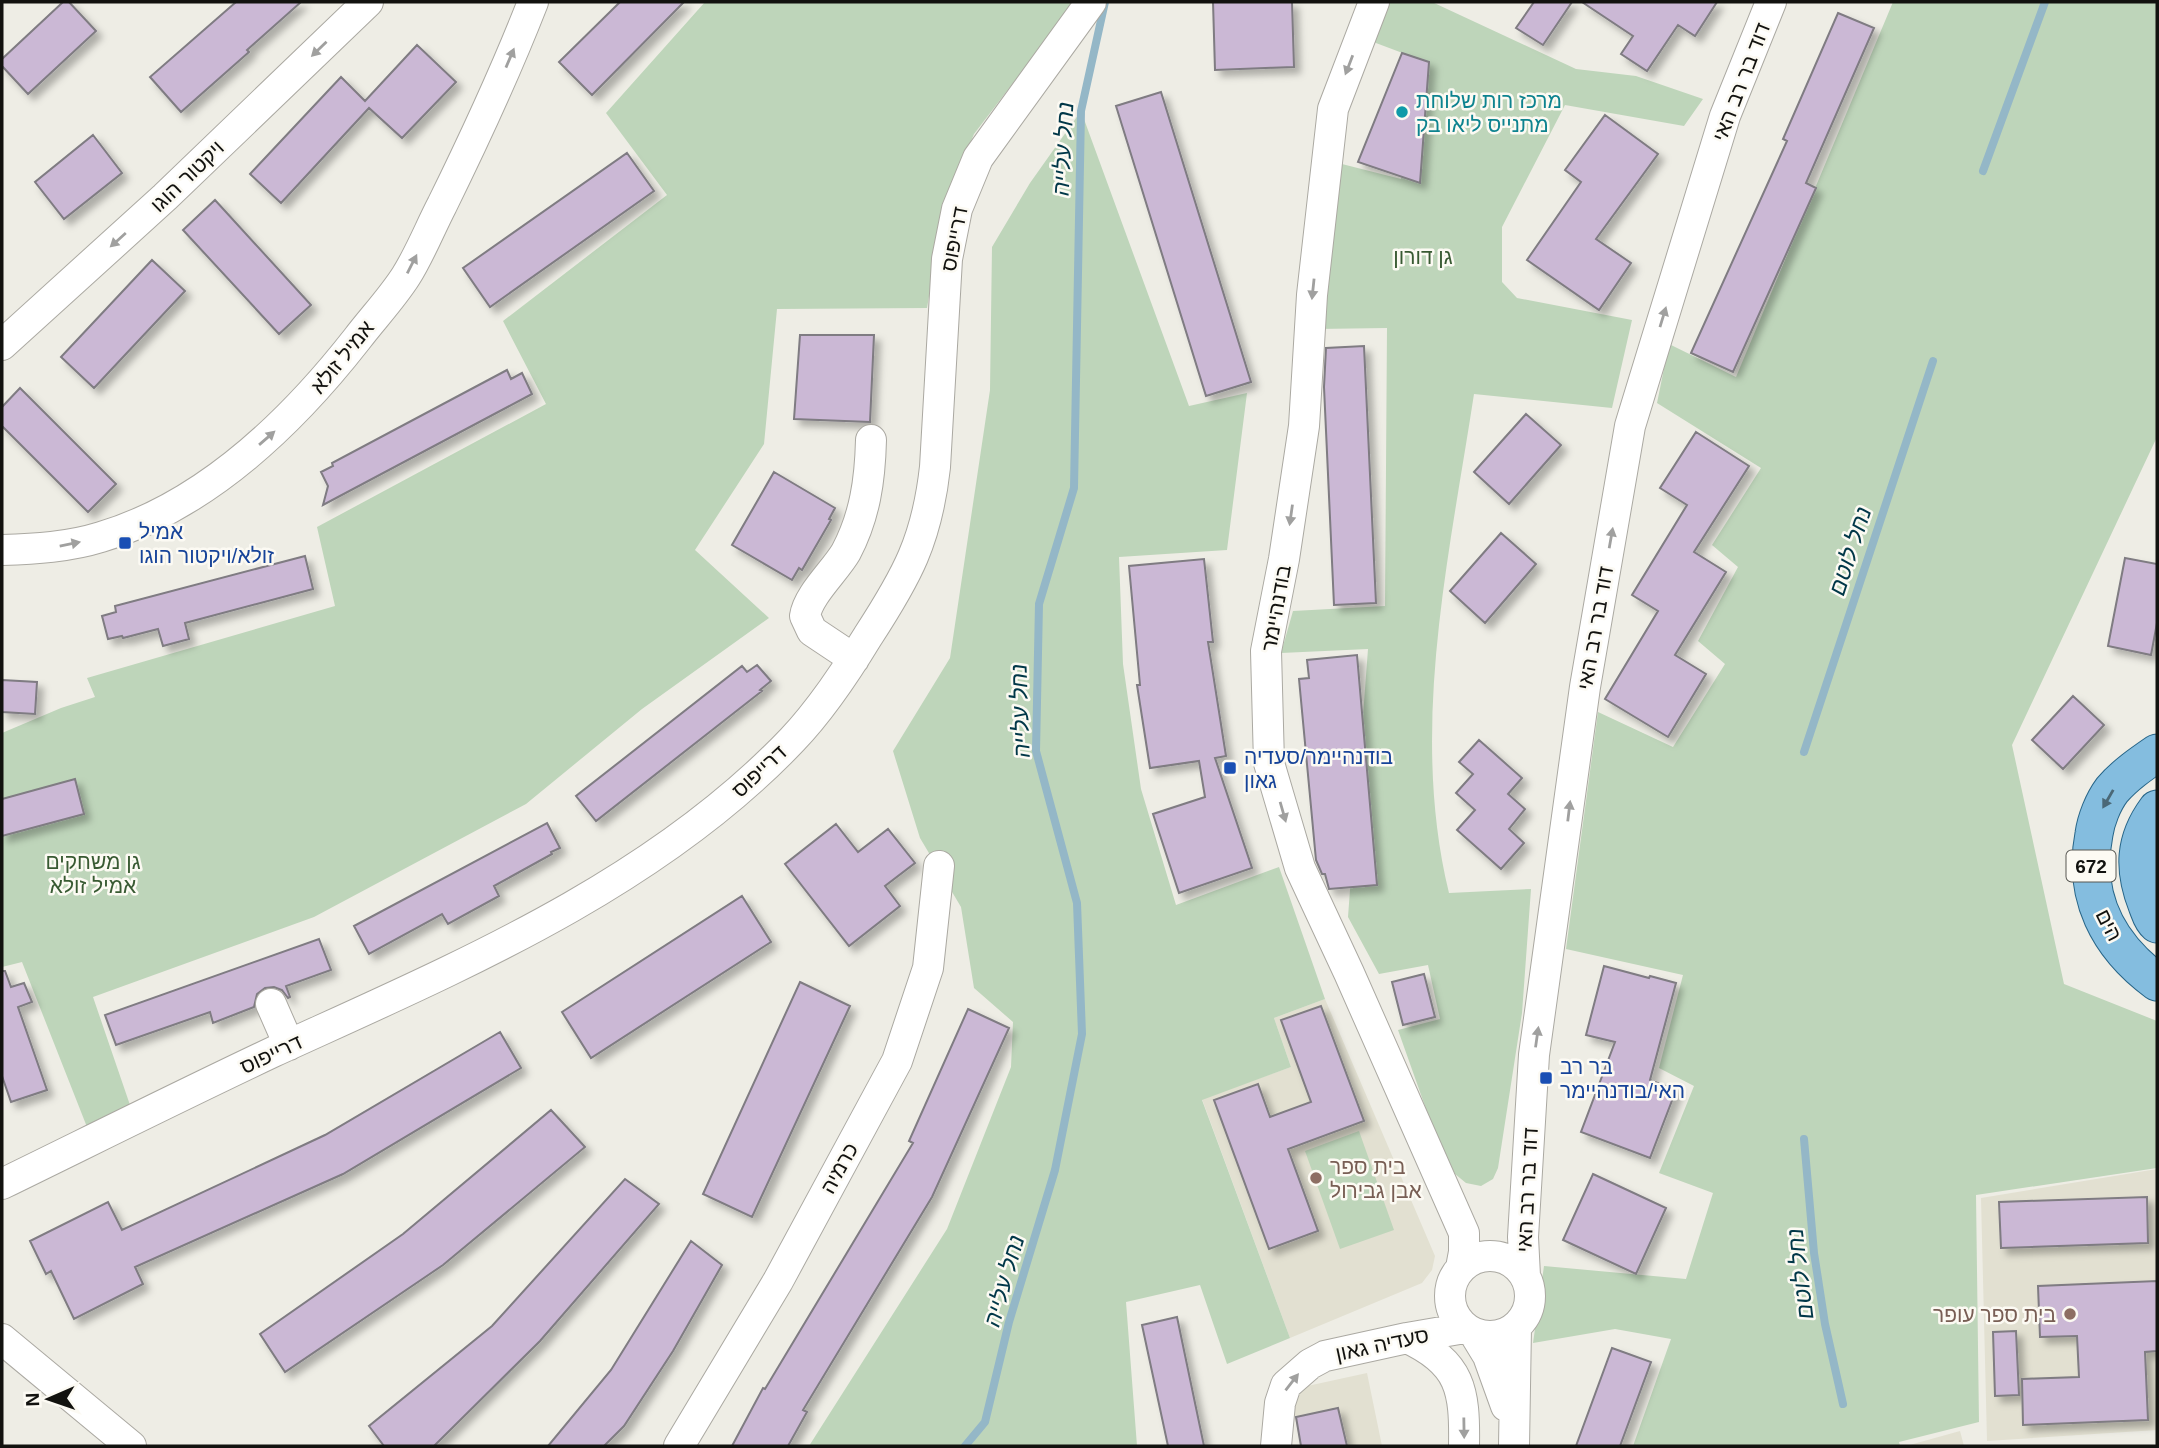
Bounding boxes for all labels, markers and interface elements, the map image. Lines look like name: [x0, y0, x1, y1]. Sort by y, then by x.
street label: דוד בר רב האי: [1708, 19, 1774, 145]
one-way arrow: [310, 41, 327, 58]
one-way arrow: [505, 48, 516, 69]
one-way arrow: [1343, 55, 1354, 76]
place label: מרכז רות שלוחת מתנייס ליאו בק: [1416, 89, 1562, 136]
water label: נחל עלייה: [1048, 101, 1078, 197]
marker: מרכז רות שלוחת מתנייס ליאו בק: [1394, 104, 1410, 120]
street label: ויקטור הוגו: [146, 136, 228, 216]
street label: דרייפוס: [936, 204, 972, 273]
one-way arrow: [109, 232, 127, 248]
park label: גן דורון: [1393, 245, 1453, 268]
one-way arrow: [406, 253, 418, 273]
one-way arrow: [1307, 278, 1318, 300]
one-way arrow: [1659, 307, 1669, 328]
street label: אמיל זולא: [306, 316, 378, 398]
one-way arrow: [259, 431, 276, 446]
water label: נחל לוטם: [1824, 503, 1876, 599]
one-way arrow: [1285, 504, 1296, 526]
place label: אמיל זולא/ויקטור הוגו: [139, 520, 274, 567]
one-way arrow: [1606, 527, 1617, 549]
marker: אמיל זולא/ויקטור הוגו: [117, 535, 133, 551]
one-way arrow: [59, 539, 81, 550]
street label: בודנהיימר: [1257, 563, 1295, 653]
street label: דוד בר רב האי: [1573, 564, 1617, 692]
water label: נחל עלייה: [1005, 663, 1035, 759]
street label: דרייפוס: [727, 740, 791, 802]
place label: בודנהיימר/סעדיה גאון: [1244, 745, 1393, 792]
marker: בודנהיימר/סעדיה גאון: [1222, 760, 1238, 776]
one-way arrow: [2102, 789, 2114, 808]
one-way arrow: [1563, 800, 1574, 822]
one-way arrow: [1279, 802, 1289, 823]
park label: גן משחקים אמיל זולא: [45, 850, 141, 897]
road number: 672: [2066, 850, 2116, 881]
street label: הים: [2091, 905, 2127, 945]
one-way arrow: [1532, 1026, 1543, 1048]
street label: דרייפוס: [237, 1030, 306, 1078]
place label: בר רב האי/בודנהיימר: [1560, 1055, 1685, 1102]
marker: בר רב האי/בודנהיימר: [1538, 1070, 1554, 1086]
street label: דוד בר רב האי: [1512, 1127, 1542, 1253]
street label: כרמיה: [816, 1139, 862, 1197]
place label: בית ספר אבן גבירול: [1330, 1155, 1422, 1202]
marker: בית ספר אבן גבירול: [1308, 1170, 1324, 1186]
water label: נחל לוטם: [1782, 1227, 1818, 1321]
water label: נחל עלייה: [979, 1232, 1029, 1330]
place label: בית ספר עופר: [1933, 1303, 2056, 1326]
marker: בית ספר עופר: [2062, 1306, 2078, 1322]
street label: סעדיה גאון: [1333, 1323, 1431, 1365]
north arrow: [14, 1364, 84, 1434]
one-way arrow: [1284, 1373, 1299, 1391]
text: N: [22, 1392, 43, 1407]
one-way arrow: [1458, 1417, 1470, 1439]

